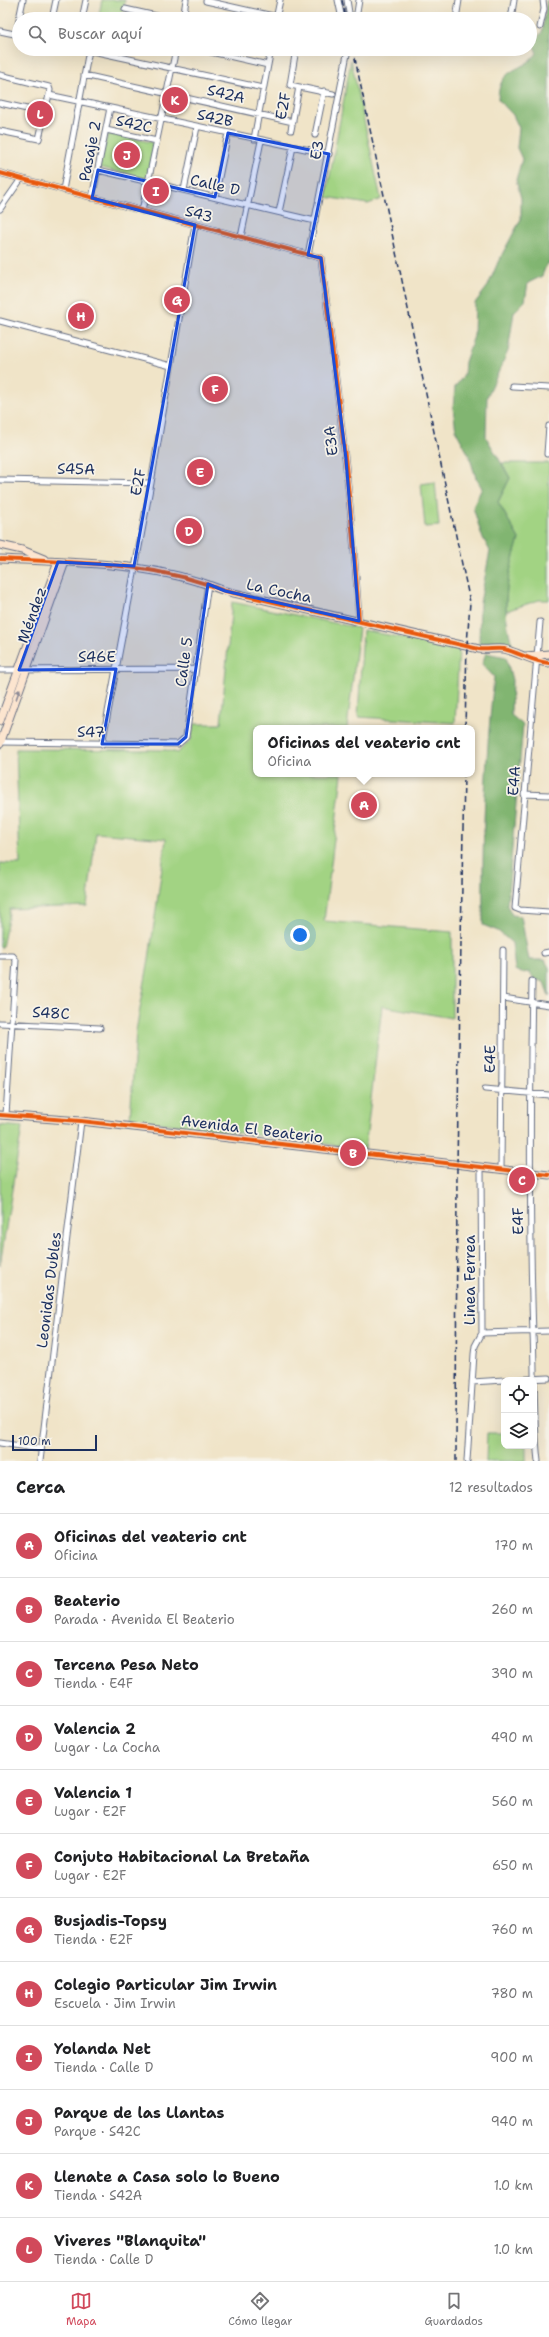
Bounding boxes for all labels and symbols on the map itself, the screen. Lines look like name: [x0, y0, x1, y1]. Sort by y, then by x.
street label: S42A: [205, 80, 247, 108]
pin: K: [162, 85, 188, 115]
street label: E2F: [271, 91, 295, 121]
pin: L: [27, 99, 53, 129]
street label: S42B: [195, 104, 235, 132]
street label: S42C: [114, 110, 154, 138]
street label: Pasaje 2: [74, 119, 106, 183]
street label: E3: [305, 139, 329, 161]
pin: J: [114, 140, 140, 170]
street label: Calle D: [188, 170, 242, 200]
pin: I: [143, 176, 169, 206]
street label: S43: [183, 201, 215, 227]
pin: G: [164, 285, 190, 315]
pin: H: [68, 301, 94, 331]
pin: F: [202, 374, 228, 404]
street label: E3A: [319, 425, 343, 457]
pin: E: [187, 457, 213, 487]
street label: S45A: [57, 459, 95, 479]
street label: E2F: [126, 467, 150, 497]
pin: D: [176, 516, 202, 546]
street label: La Cocha: [245, 574, 314, 608]
street label: Méndez: [13, 584, 51, 646]
street label: Calle 5: [171, 636, 197, 688]
street label: S46E: [78, 647, 116, 667]
one-way arrow: [15, 688, 21, 700]
street label: S47: [77, 722, 105, 742]
street label: E4A: [503, 765, 525, 797]
pin: A: [351, 790, 377, 820]
your location: [290, 925, 310, 945]
street label: S48C: [32, 1002, 70, 1024]
street label: E4E: [480, 1045, 500, 1073]
street label: Avenida El Beaterio: [180, 1110, 324, 1148]
pin: B: [340, 1138, 366, 1168]
pin: C: [509, 1165, 535, 1195]
street label: E4F: [508, 1207, 528, 1235]
street label: Leonidas Dubles: [32, 1231, 66, 1349]
street label: Linea Ferrea: [460, 1234, 480, 1325]
scale bar: [12, 1433, 97, 1452]

